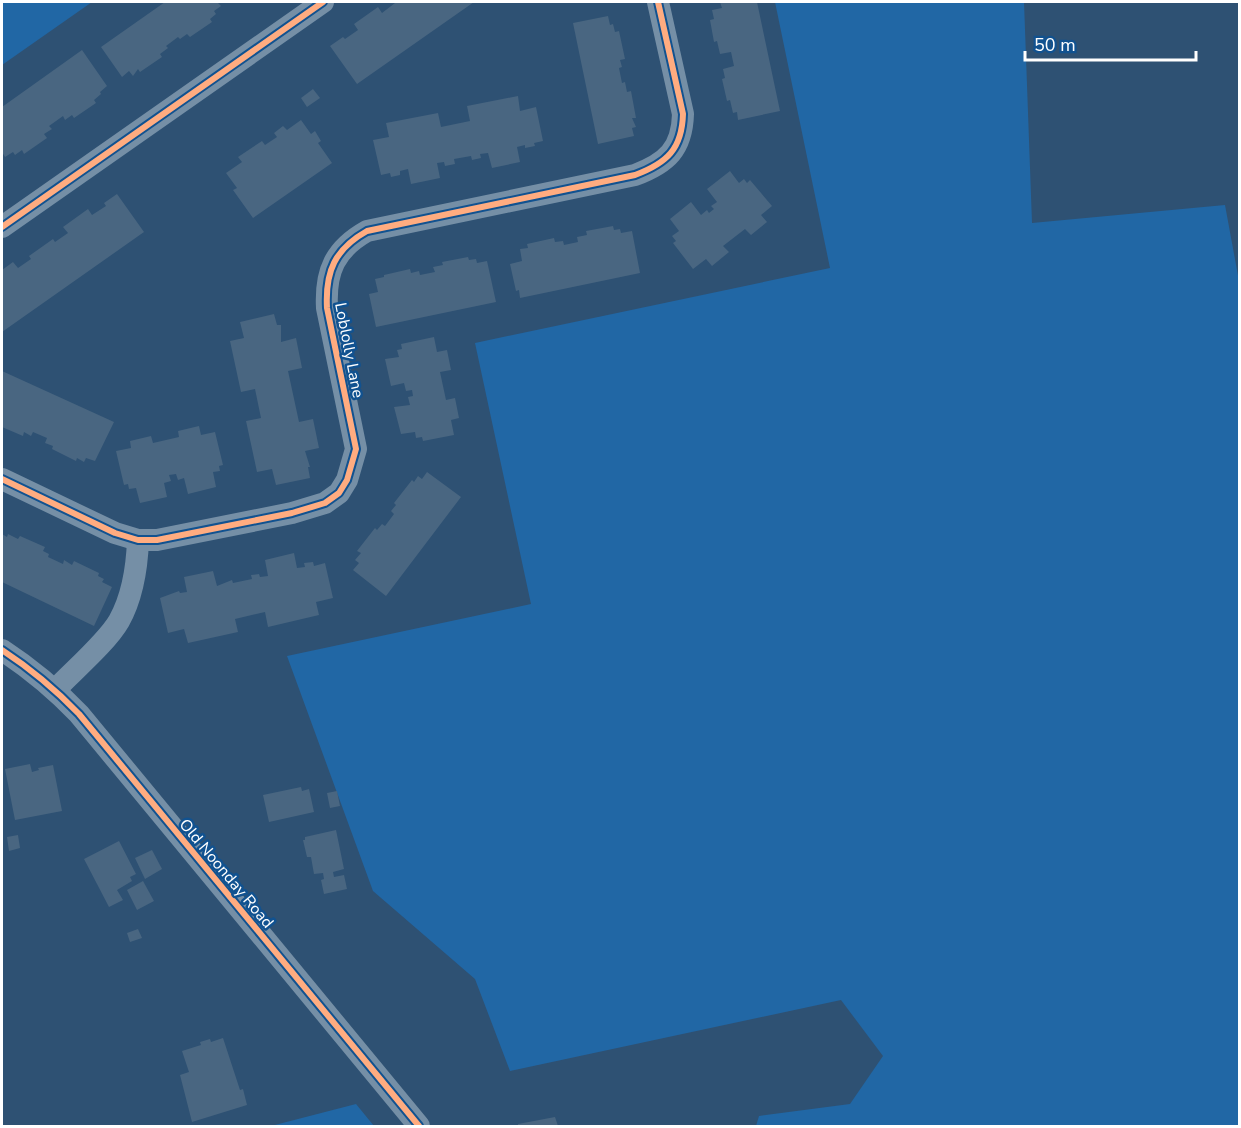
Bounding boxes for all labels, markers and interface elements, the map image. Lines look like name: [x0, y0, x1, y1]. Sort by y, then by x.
scale bar: [1025, 24, 1196, 62]
text: 50 m: [1034, 33, 1076, 57]
street label: Loblolly Lane: [329, 301, 369, 400]
street label: Old Noonday Road: [174, 814, 278, 933]

